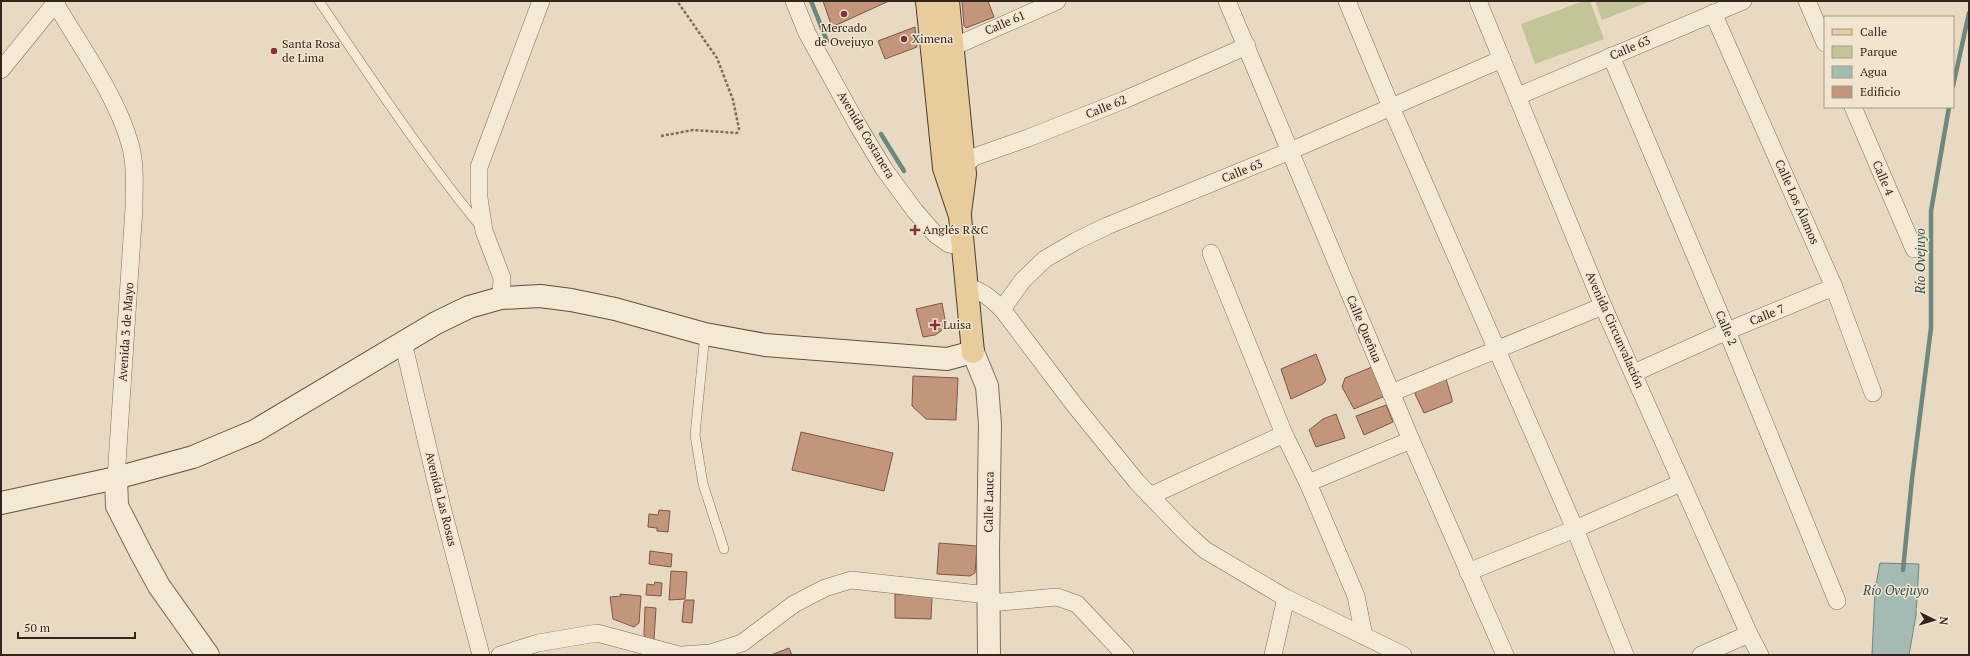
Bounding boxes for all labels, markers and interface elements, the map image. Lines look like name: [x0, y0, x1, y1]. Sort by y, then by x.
street label: Calle 61: [982, 7, 1027, 38]
marker: Mercado de Ovejuyo: [839, 9, 849, 19]
legend: [1824, 16, 1954, 108]
place label: Mercado de Ovejuyo: [814, 20, 874, 49]
text: Calle: [1860, 24, 1887, 39]
place label: Ximena: [912, 31, 953, 46]
street label: Calle 63: [1607, 32, 1652, 63]
marker: Ximena: [899, 34, 909, 44]
place label: Santa Rosa de Lima: [282, 36, 340, 65]
text: Parque: [1860, 44, 1897, 59]
marker: Santa Rosa de Lima: [269, 46, 279, 56]
text: Agua: [1860, 64, 1887, 79]
text: Edificio: [1860, 84, 1901, 99]
street label: Avenida Costanera: [834, 88, 898, 181]
street label: Calle 62: [1083, 92, 1128, 122]
street label: Calle 63: [1219, 156, 1264, 186]
street label: Calle Los Álamos: [1772, 157, 1823, 246]
street label: Calle 4: [1869, 158, 1898, 198]
place label: Anglés R&C: [923, 222, 988, 237]
marker: Anglés R&C: [910, 225, 920, 235]
water label: Río Ovejuyo: [1911, 228, 1929, 295]
street label: Avenida Circunvalación: [1583, 269, 1648, 390]
street label: Avenida 3 de Mayo: [115, 281, 136, 382]
street label: Calle Queñua: [1344, 293, 1385, 365]
street label: Calle 7: [1747, 301, 1786, 328]
street label: Calle 2: [1712, 308, 1740, 347]
place label: Luisa: [943, 317, 971, 332]
marker: Luisa: [930, 320, 940, 330]
street label: Avenida Las Rosas: [422, 450, 460, 548]
street label: Calle Lauca: [980, 471, 997, 533]
water label: Río Ovejuyo: [1862, 581, 1929, 599]
north arrow: [1914, 600, 1954, 640]
scale bar: [18, 614, 135, 640]
text: N: [1937, 616, 1951, 626]
text: 50 m: [24, 620, 51, 635]

